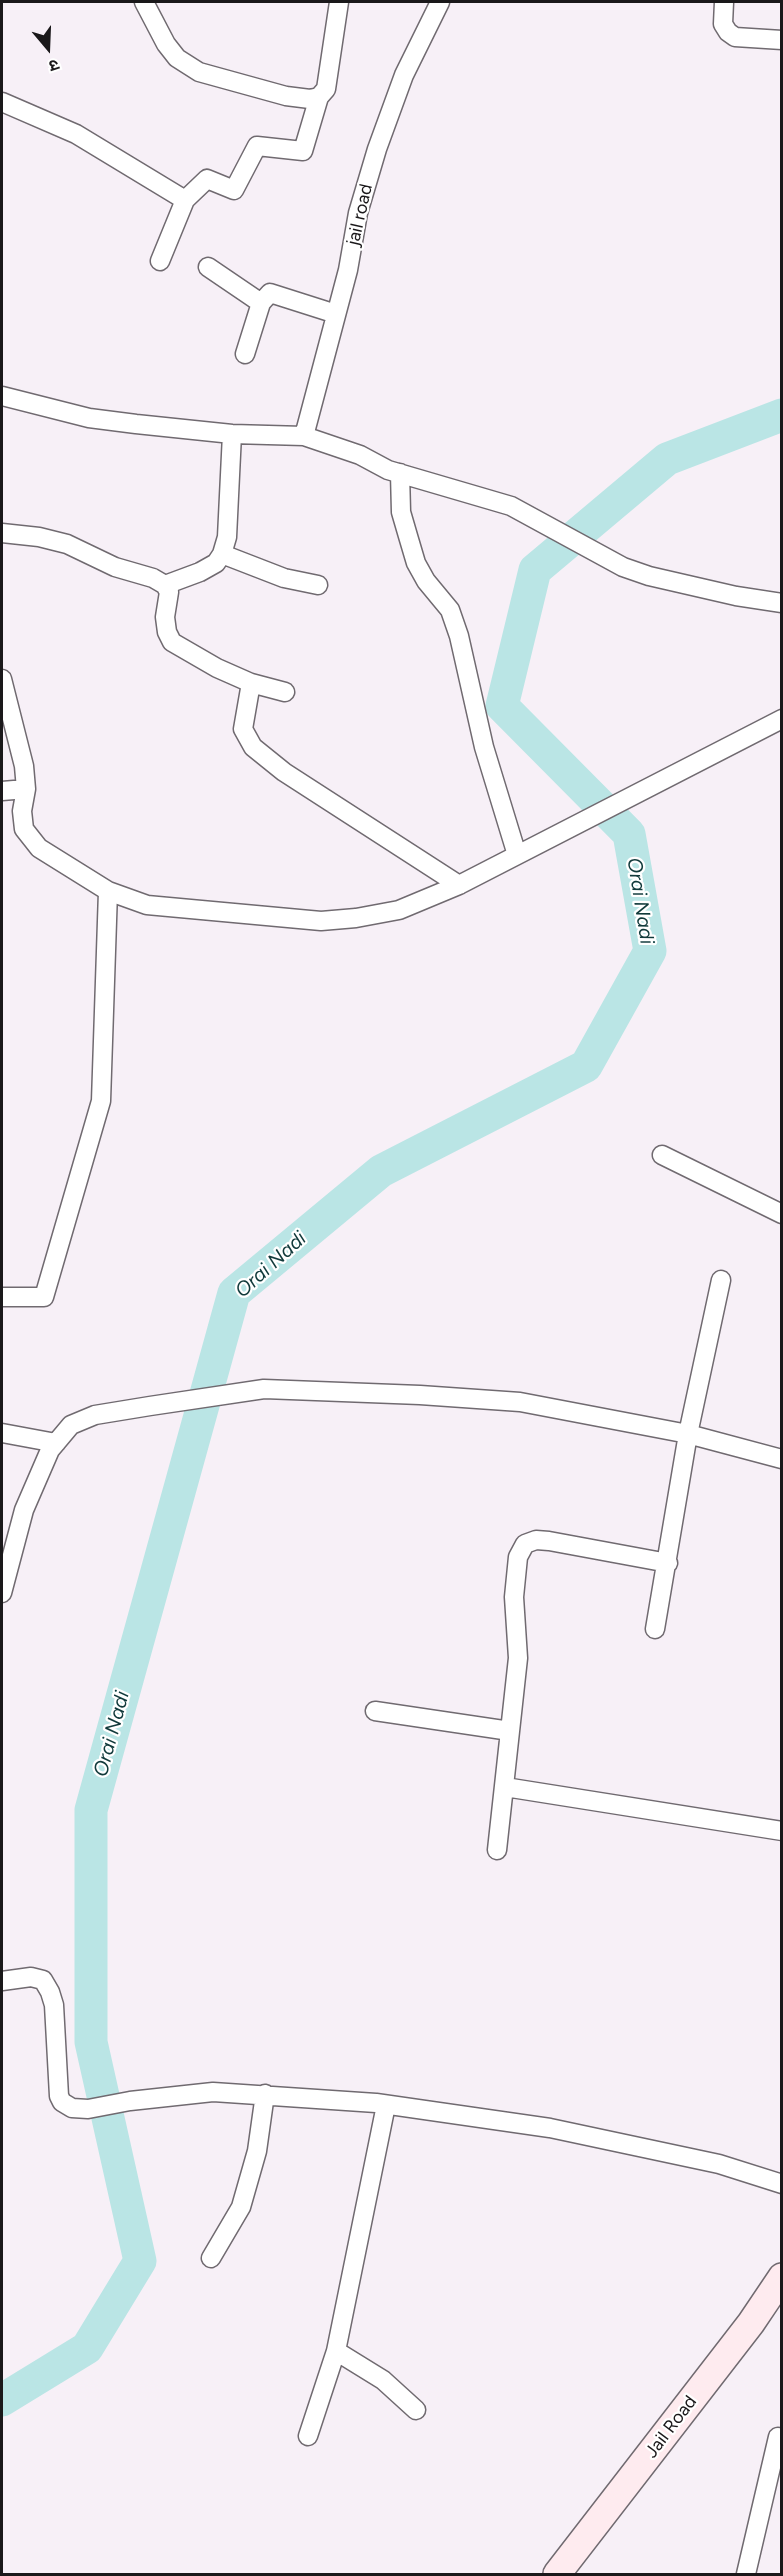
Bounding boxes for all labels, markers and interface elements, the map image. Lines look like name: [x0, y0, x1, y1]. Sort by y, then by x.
north arrow: [18, 18, 78, 78]
text: उ: [46, 55, 62, 76]
street label: jail road: [342, 182, 378, 248]
water label: Orai Nadi: [621, 856, 659, 946]
water label: Orai Nadi: [231, 1227, 311, 1303]
water label: Orai Nadi: [89, 1689, 135, 1779]
street label: Jail Road: [641, 2392, 701, 2462]

